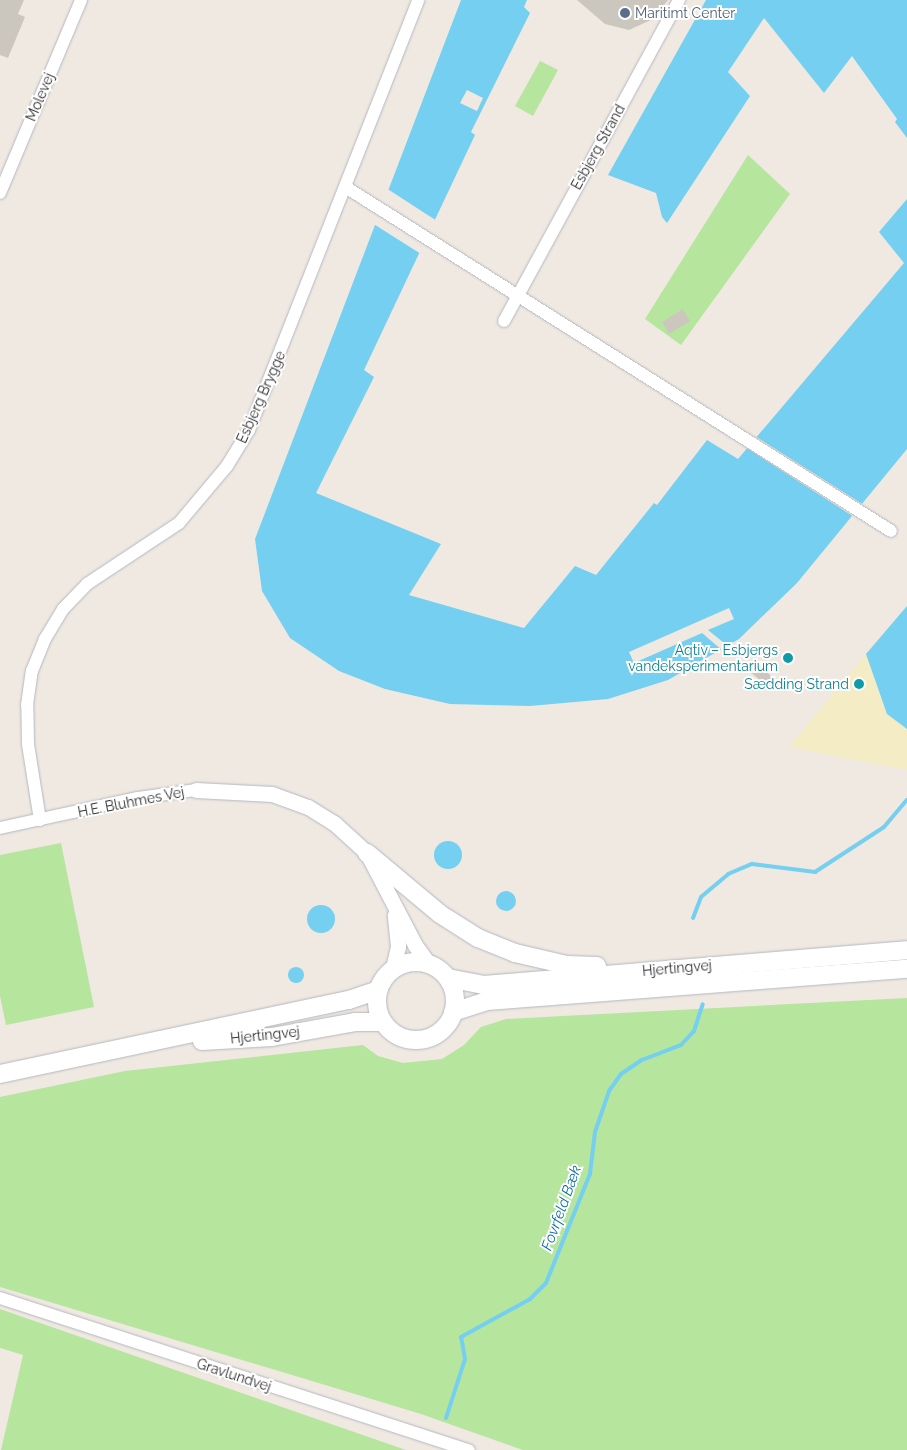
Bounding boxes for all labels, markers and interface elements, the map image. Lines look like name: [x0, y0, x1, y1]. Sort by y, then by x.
place label: Maritimt Center: [635, 5, 735, 21]
marker: Maritimt Center: [619, 7, 631, 19]
street label: Molevej: [22, 70, 58, 124]
street label: Esbjerg Strand: [568, 102, 628, 192]
street label: Esbjerg Brygge: [233, 348, 289, 446]
place label: Aqtiv – Esbjergs vandeksperimentarium: [628, 642, 778, 674]
marker: Aqtiv – Esbjergs vandeksperimentarium: [782, 652, 794, 664]
place label: Sædding Strand: [744, 676, 849, 692]
marker: Sædding Strand: [853, 678, 865, 690]
street label: H.E. Bluhmes Vej: [76, 783, 186, 821]
street label: Hjertingvej: [642, 957, 712, 979]
street label: Hjertingvej: [229, 1023, 301, 1047]
water label: Fovrfeld Bæk: [538, 1163, 586, 1253]
street label: Gravlundvej: [195, 1355, 273, 1395]

